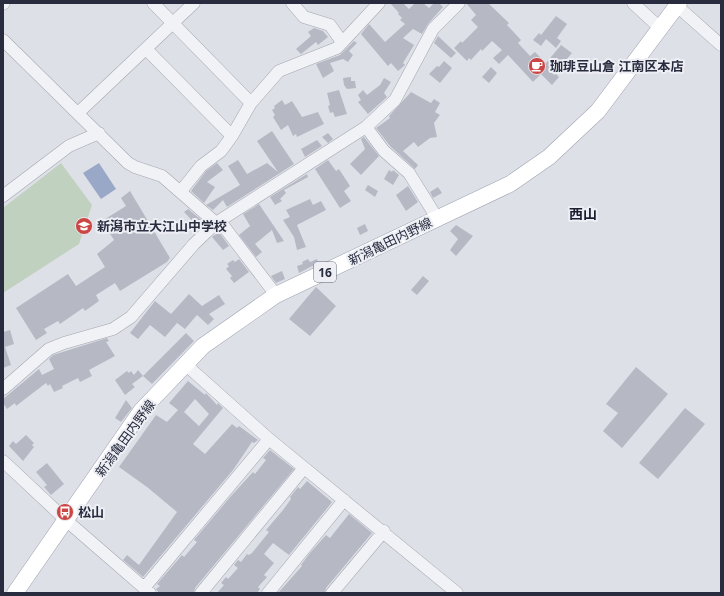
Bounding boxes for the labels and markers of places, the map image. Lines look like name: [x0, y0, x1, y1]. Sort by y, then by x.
cafe icon: 珈琲豆山倉 江南区本店: [527, 56, 547, 76]
place label: 珈琲豆山倉 江南区本店: [550, 57, 683, 75]
school or university icon: 新潟市立大江山中学校: [74, 216, 94, 236]
place label: 新潟市立大江山中学校: [97, 217, 227, 235]
bus stop icon: 松山: [55, 502, 75, 522]
place label: 松山: [78, 503, 104, 521]

